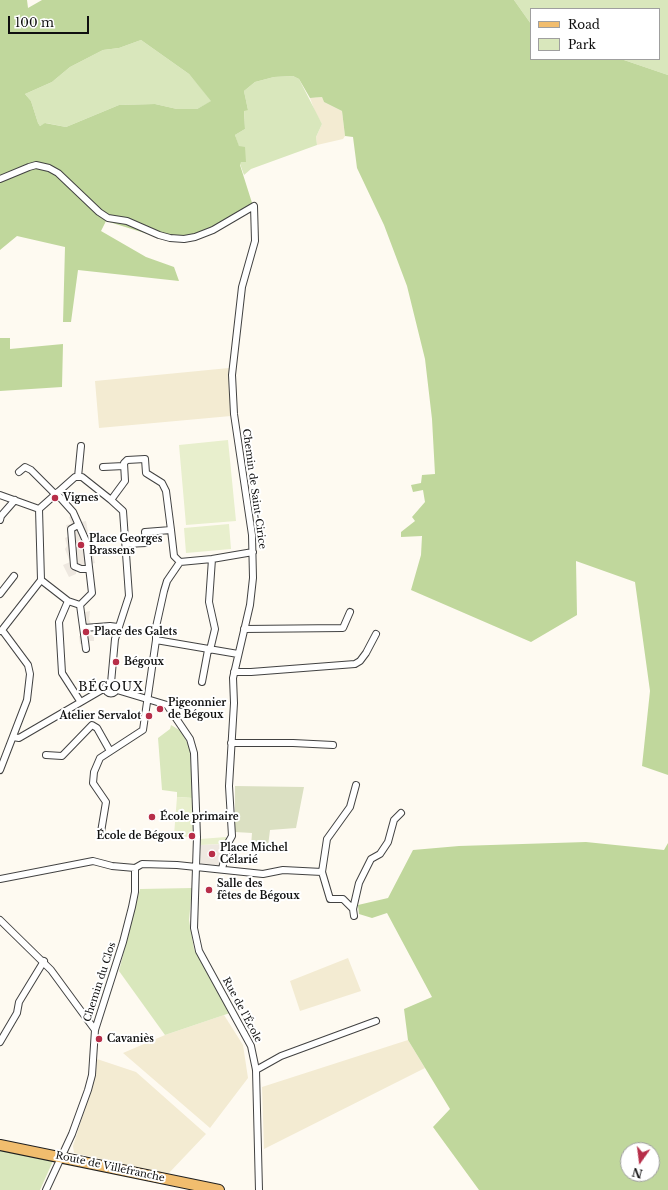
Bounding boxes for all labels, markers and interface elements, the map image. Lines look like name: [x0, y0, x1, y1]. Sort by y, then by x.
scale bar: [10, 8, 91, 34]
legend: [530, 8, 660, 60]
text: 100 m: [15, 15, 54, 30]
text: Road: [568, 17, 600, 32]
text: Park: [568, 37, 596, 52]
street label: Chemin de Saint-Cirice: [240, 428, 268, 550]
place label: Vignes: [63, 492, 98, 504]
marker: Vignes: [50, 493, 60, 503]
place label: Place Georges Brassens: [89, 533, 162, 556]
marker: Place Georges Brassens: [76, 540, 86, 550]
place label: Place des Galets: [94, 626, 177, 638]
marker: Place des Galets: [81, 627, 91, 637]
place label: Bégoux: [124, 656, 164, 668]
marker: Bégoux: [111, 657, 121, 667]
district label: BÉGOUX: [78, 681, 144, 695]
place label: Pigeonnier de Bégoux: [168, 697, 226, 720]
marker: Pigeonnier de Bégoux: [155, 704, 165, 714]
place label: Atelier Servalot: [59, 710, 141, 722]
marker: Atelier Servalot: [144, 711, 154, 721]
place label: École primaire: [160, 811, 239, 823]
marker: École primaire: [147, 812, 157, 822]
place label: École de Bégoux: [97, 830, 184, 842]
marker: École de Bégoux: [187, 831, 197, 841]
place label: Place Michel Célarié: [220, 842, 288, 866]
marker: Place Michel Célarié: [207, 849, 217, 859]
place label: Salle des fêtes de Bégoux: [217, 878, 300, 902]
marker: Salle des fêtes de Bégoux: [204, 885, 214, 895]
street label: Chemin du Clos: [81, 941, 119, 1023]
street label: Rue de l'École: [220, 975, 264, 1045]
place label: Cavaniès: [107, 1033, 154, 1045]
marker: Cavaniès: [94, 1034, 104, 1044]
north arrow: [620, 1142, 660, 1182]
street label: Route de Villefranche: [54, 1150, 166, 1184]
text: N: [631, 1165, 644, 1181]

